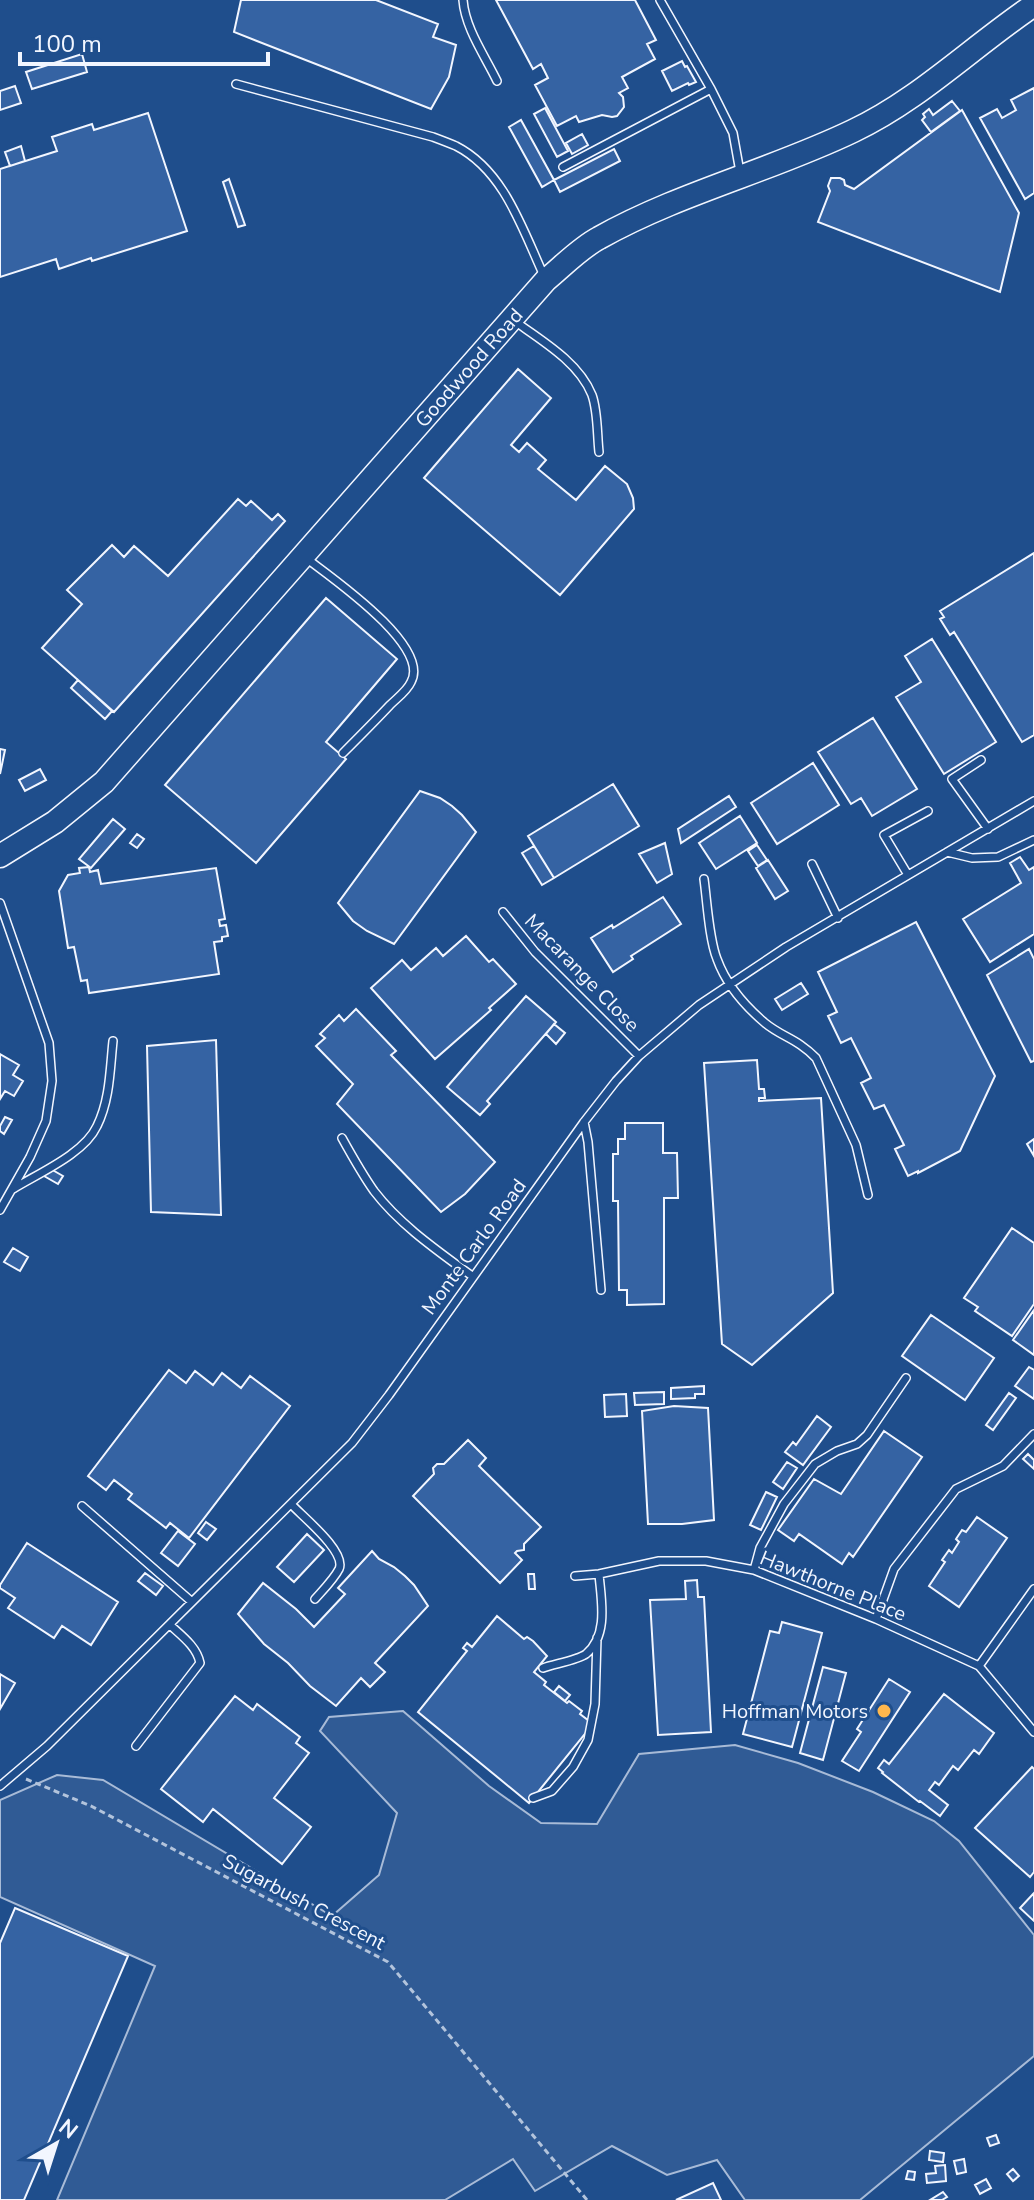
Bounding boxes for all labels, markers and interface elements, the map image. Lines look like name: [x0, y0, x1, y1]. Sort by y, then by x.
scale bar: [20, 16, 268, 66]
text: 100 m: [32, 28, 102, 60]
street label: Goodwood Road: [409, 302, 529, 433]
street label: Macarange Close: [519, 908, 645, 1038]
street label: Monte Carlo Road: [416, 1174, 532, 1320]
street label: Hawthorne Place: [756, 1544, 910, 1628]
place label: Hoffman Motors: [722, 1698, 868, 1725]
marker: Hoffman Motors: [875, 1702, 893, 1720]
street label: Sugarbush Crescent: [218, 1848, 391, 1957]
north arrow: [16, 2104, 96, 2184]
text: N: [52, 2112, 84, 2146]

